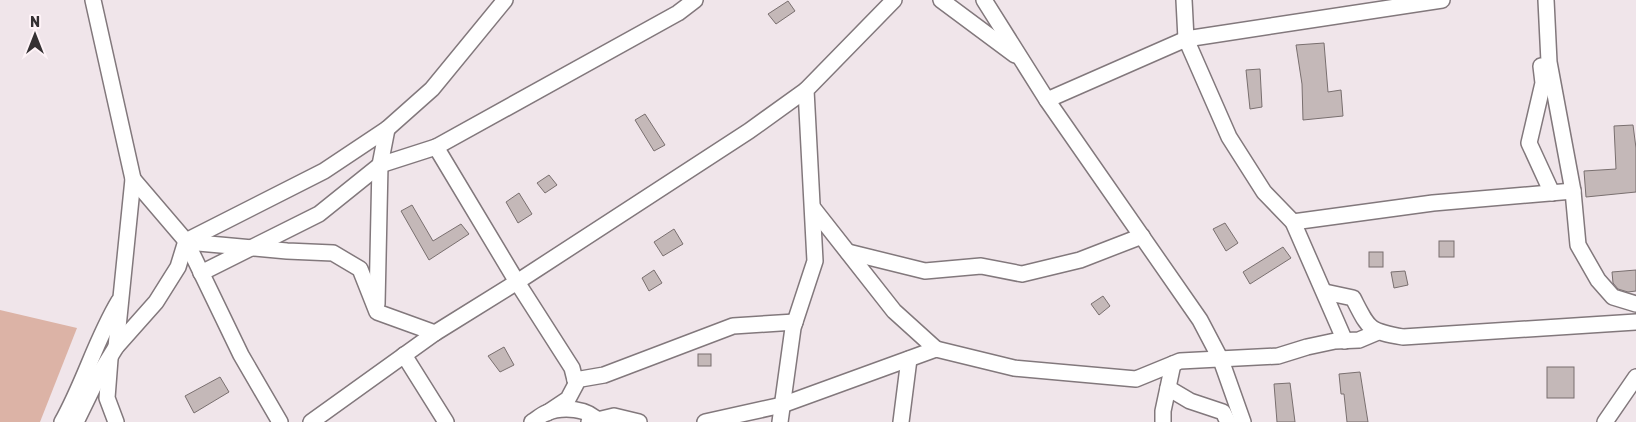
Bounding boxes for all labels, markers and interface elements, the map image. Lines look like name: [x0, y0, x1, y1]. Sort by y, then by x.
north arrow: [10, 10, 60, 60]
text: N: [30, 14, 40, 31]

